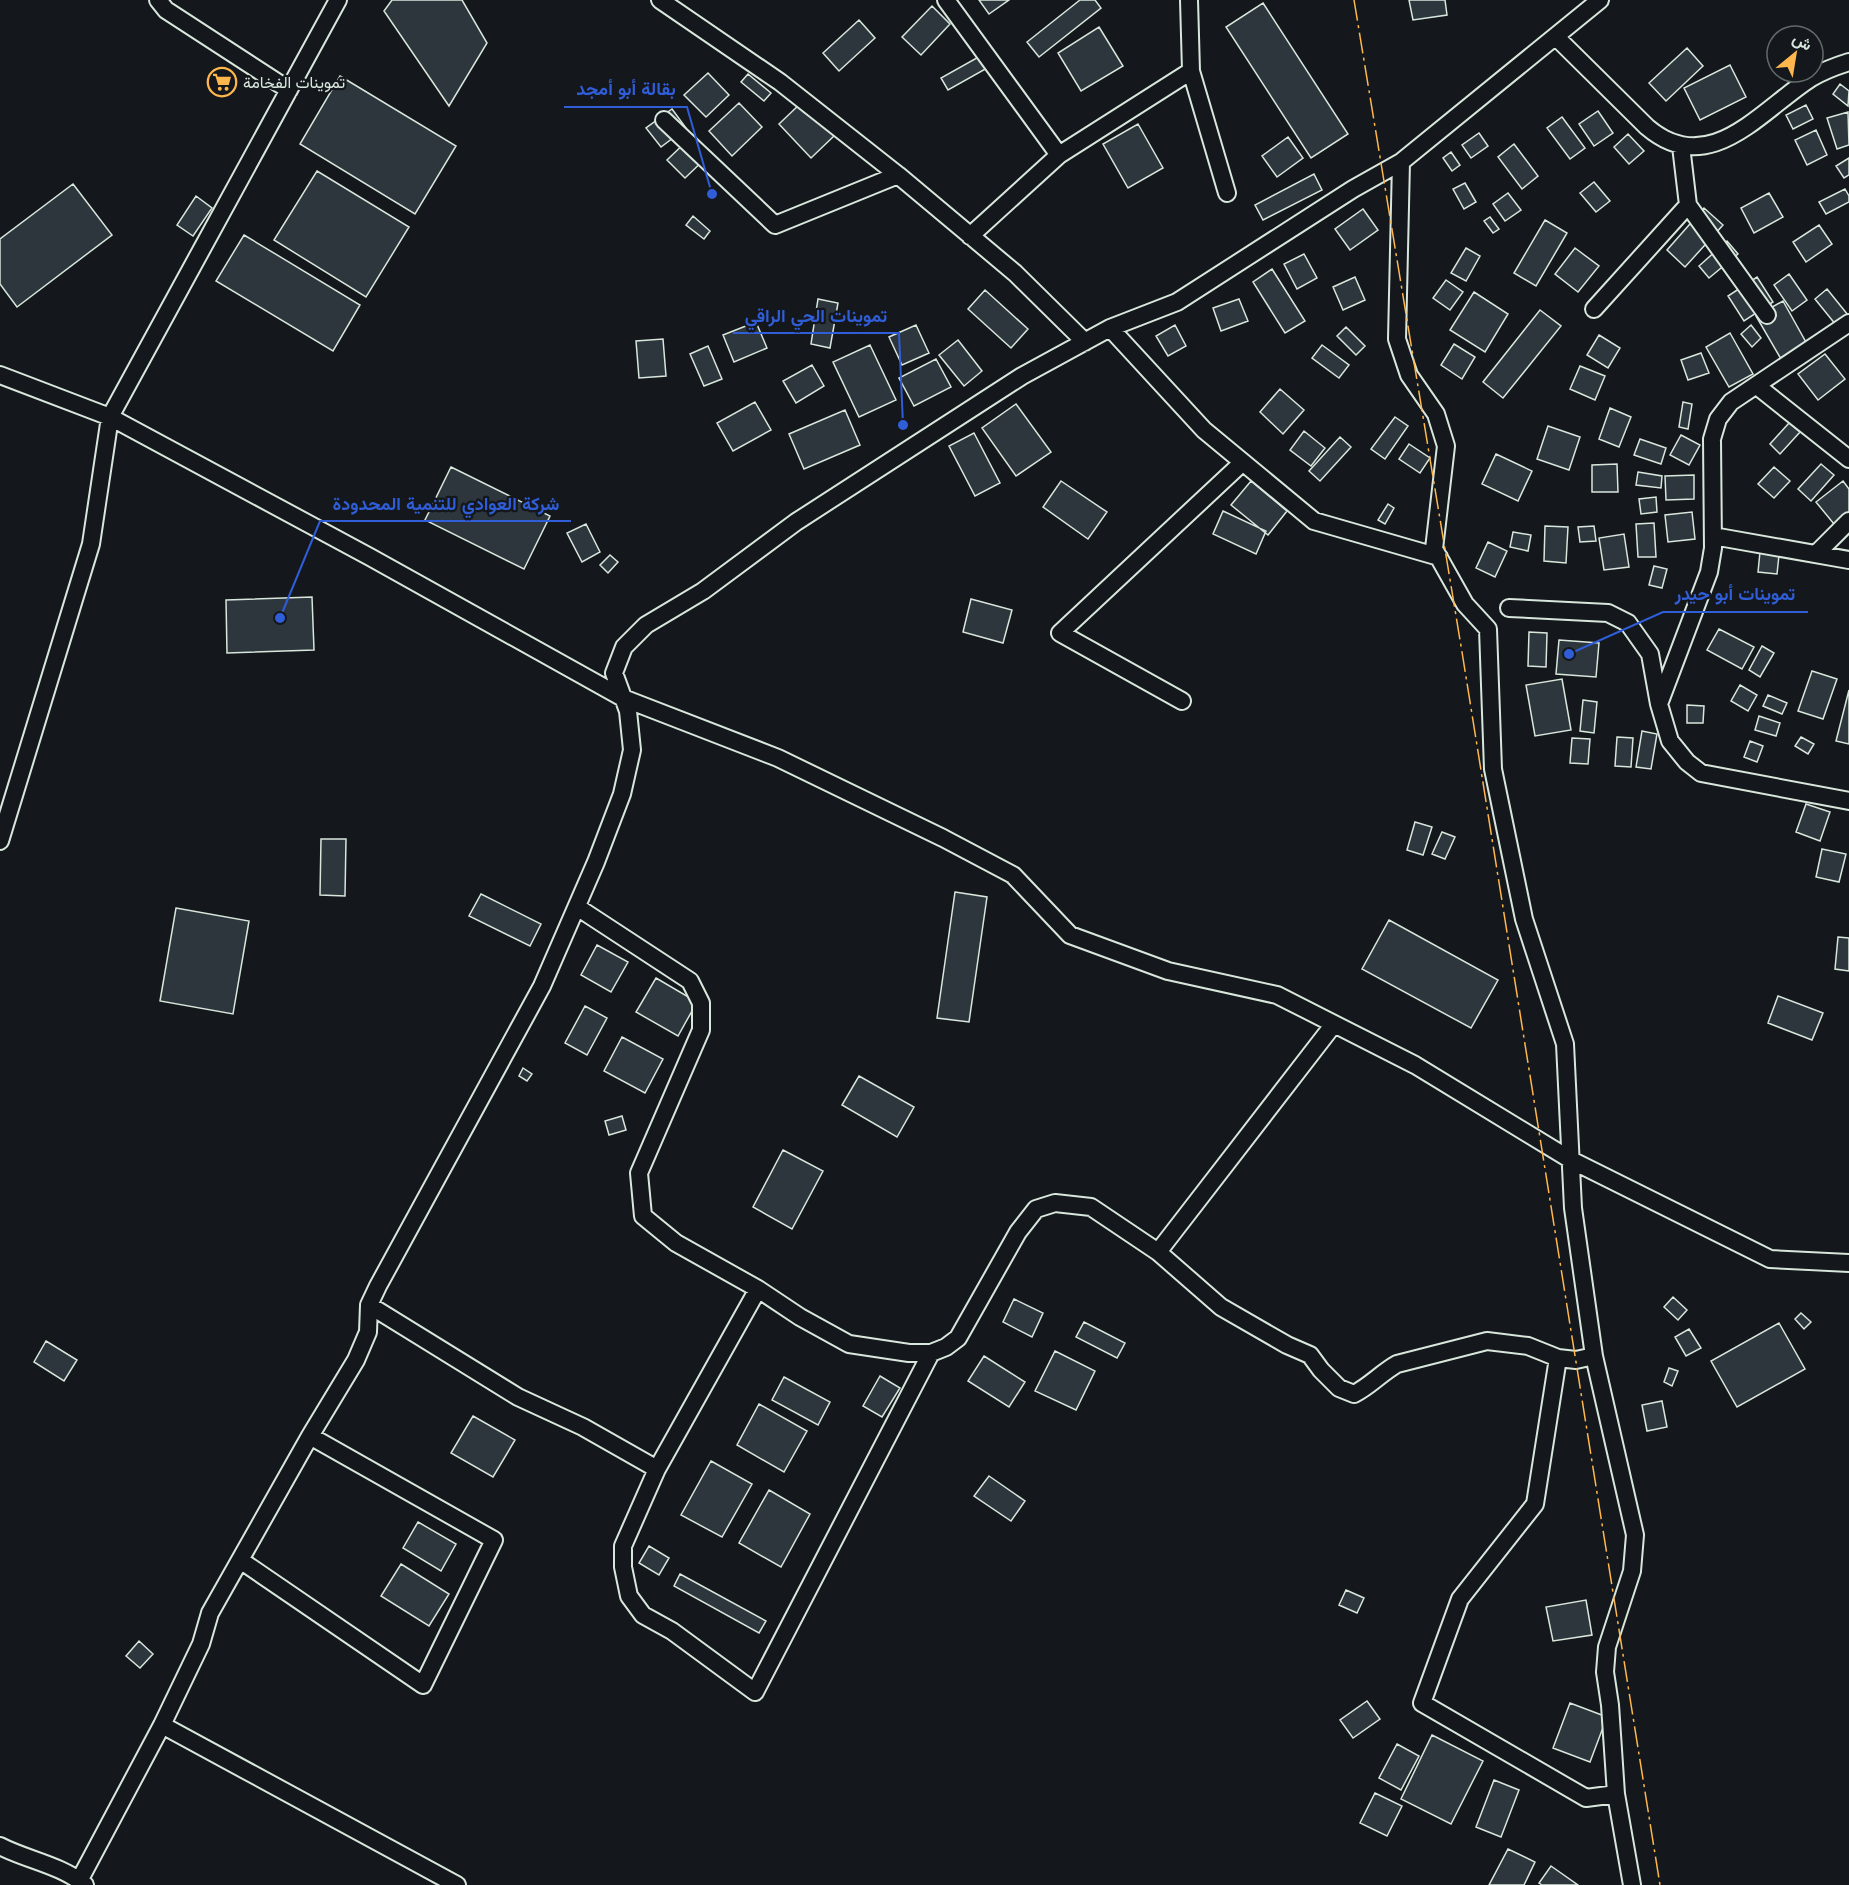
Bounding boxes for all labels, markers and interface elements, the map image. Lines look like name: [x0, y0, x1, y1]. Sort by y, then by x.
north arrow: [1765, 24, 1825, 84]
text: ش: [1789, 28, 1815, 54]
supermarket icon: تموينات الفخامة: [206, 66, 238, 98]
callout: بقالة أبو أمجد: [564, 71, 687, 107]
place label: تموينات الفخامة: [243, 73, 345, 93]
text: بقالة أبو أمجد: [576, 78, 676, 100]
callout: تموينات الحي الراقي: [733, 297, 899, 333]
text: تموينات الحي الراقي: [745, 305, 887, 331]
callout: شركة العوادي للتنمية المحدودة: [320, 485, 571, 521]
text: شركة العوادي للتنمية المحدودة: [332, 493, 560, 519]
callout: تموينات أبو حيدر: [1663, 576, 1808, 612]
text: تموينات أبو حيدر: [1674, 583, 1796, 605]

